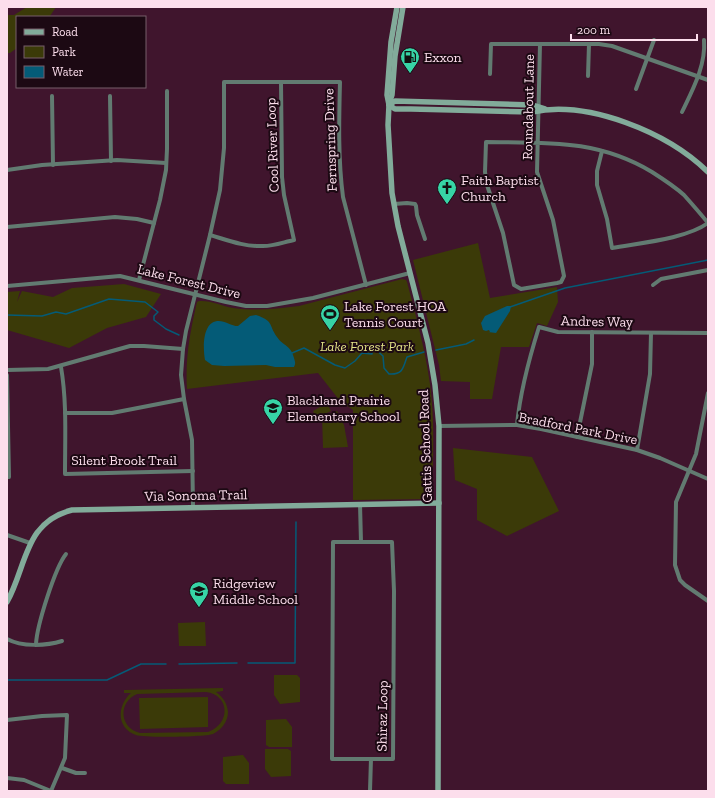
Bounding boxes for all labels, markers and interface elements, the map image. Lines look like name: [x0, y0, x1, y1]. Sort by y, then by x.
legend: [16, 16, 146, 88]
scale bar: [571, 16, 697, 42]
text: 200 m: [577, 23, 611, 37]
text: Road: [52, 25, 78, 39]
text: Park: [52, 45, 77, 59]
fuel station icon: Exxon: [399, 46, 421, 74]
place label: Exxon: [424, 49, 462, 66]
street label: Roundabout Lane: [519, 54, 538, 160]
text: Water: [52, 65, 84, 79]
street label: Fernspring Drive: [320, 88, 341, 192]
street label: Cool River Loop: [262, 97, 283, 193]
place label: Faith Baptist Church: [461, 172, 540, 205]
church icon: Faith Baptist Church: [436, 177, 458, 205]
street label: Lake Forest Drive: [135, 260, 243, 303]
place label: Lake Forest HOA Tennis Court: [344, 298, 447, 331]
sports icon: Lake Forest HOA Tennis Court: [319, 303, 341, 331]
street label: Andres Way: [561, 312, 634, 331]
park label: Lake Forest Park: [320, 338, 414, 355]
street label: Gattis School Road: [415, 389, 436, 503]
place label: Blackland Prairie Elementary School: [287, 392, 400, 425]
school or university icon: Blackland Prairie Elementary School: [262, 397, 284, 425]
street label: Bradford Park Drive: [517, 409, 639, 448]
street label: Silent Brook Trail: [71, 452, 177, 469]
street label: Via Sonoma Trail: [143, 486, 248, 505]
place label: Ridgeview Middle School: [213, 575, 298, 608]
school or university icon: Ridgeview Middle School: [188, 580, 210, 608]
street label: Shiraz Loop: [373, 680, 392, 752]

